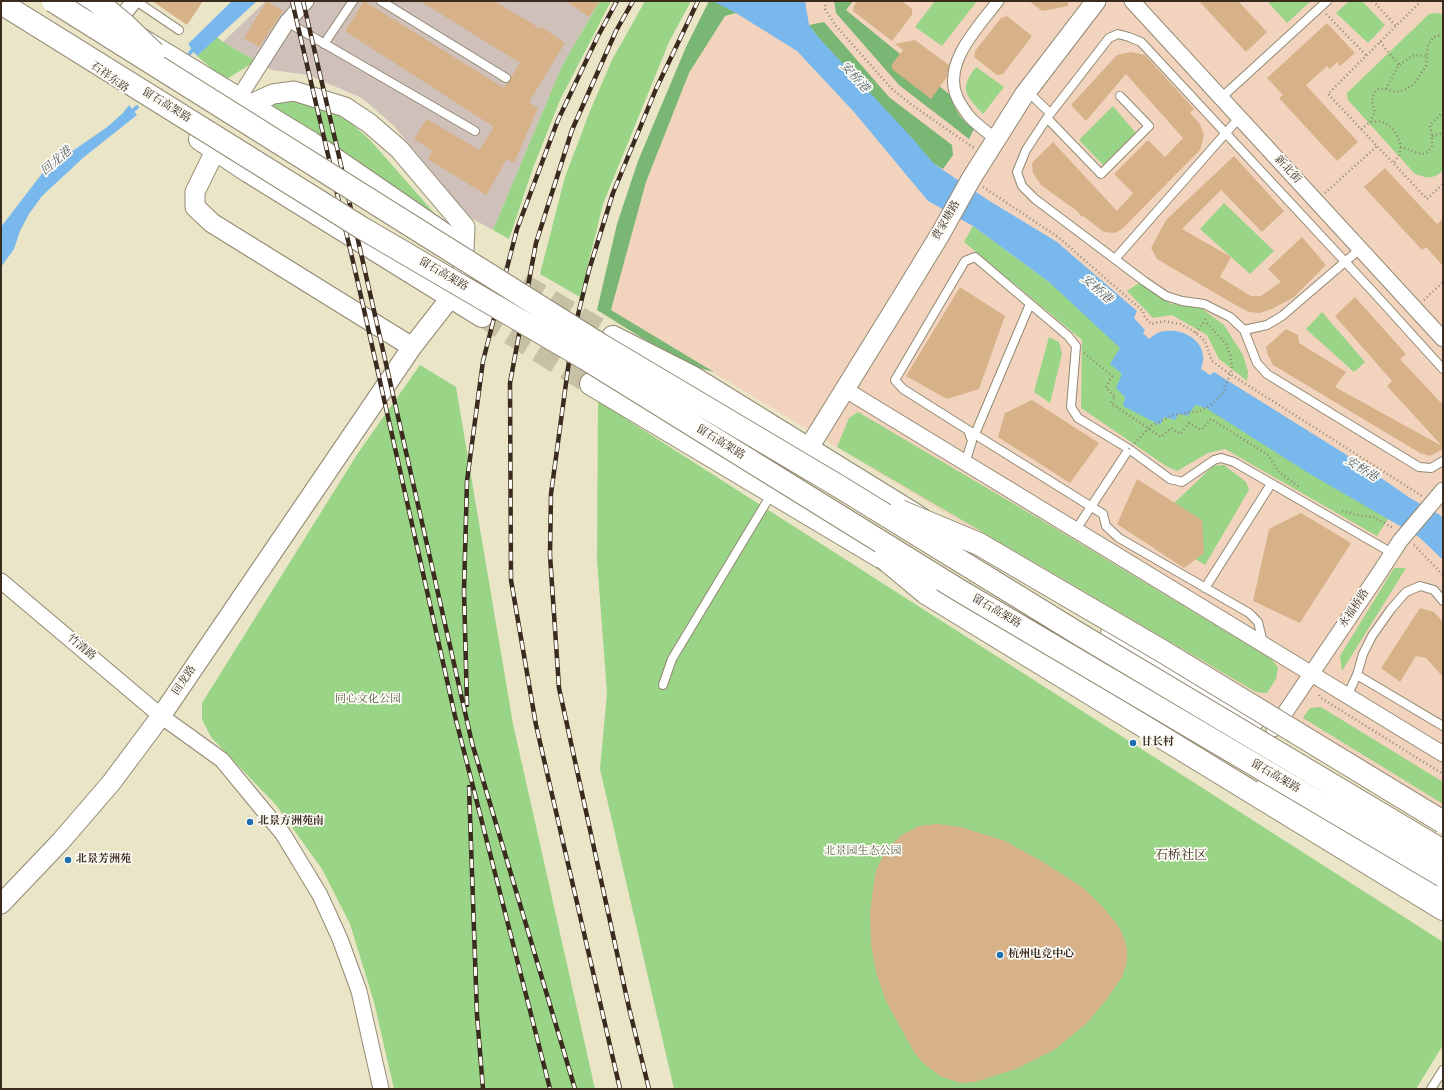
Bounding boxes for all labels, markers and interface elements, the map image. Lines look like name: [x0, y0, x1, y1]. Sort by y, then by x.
street label: 石祥东路: [87, 60, 131, 96]
water label: 安桥港: [837, 60, 871, 96]
street label: 留石高架路: [139, 86, 193, 126]
water label: 回龙港: [39, 145, 75, 179]
street label: 新北街: [1271, 153, 1303, 187]
street label: 费家塘路: [930, 199, 964, 243]
street label: 留石高架路: [416, 256, 470, 294]
water label: 安桥港: [1078, 273, 1114, 307]
street label: 留石高架路: [693, 423, 747, 463]
water label: 安桥港: [1342, 454, 1380, 486]
street label: 永福桥路: [1337, 587, 1373, 631]
street label: 留石高架路: [969, 593, 1023, 631]
street label: 竹清路: [64, 632, 98, 664]
street label: 回龙路: [170, 664, 200, 698]
park label: 同心文化公园: [335, 693, 401, 707]
place label: 甘长村: [1141, 736, 1174, 750]
marker: 甘长村: [1128, 738, 1138, 748]
street label: 留石高架路: [1248, 758, 1302, 796]
place label: 北景方洲苑南: [258, 815, 324, 829]
marker: 北景方洲苑南: [245, 817, 255, 827]
park label: 北景园生态公园: [825, 845, 901, 859]
district label: 石桥社区: [1155, 849, 1207, 865]
place label: 北景芳洲苑: [76, 853, 131, 867]
marker: 北景芳洲苑: [63, 855, 73, 865]
place label: 杭州电竞中心: [1008, 948, 1074, 962]
marker: 杭州电竞中心: [995, 950, 1005, 960]

